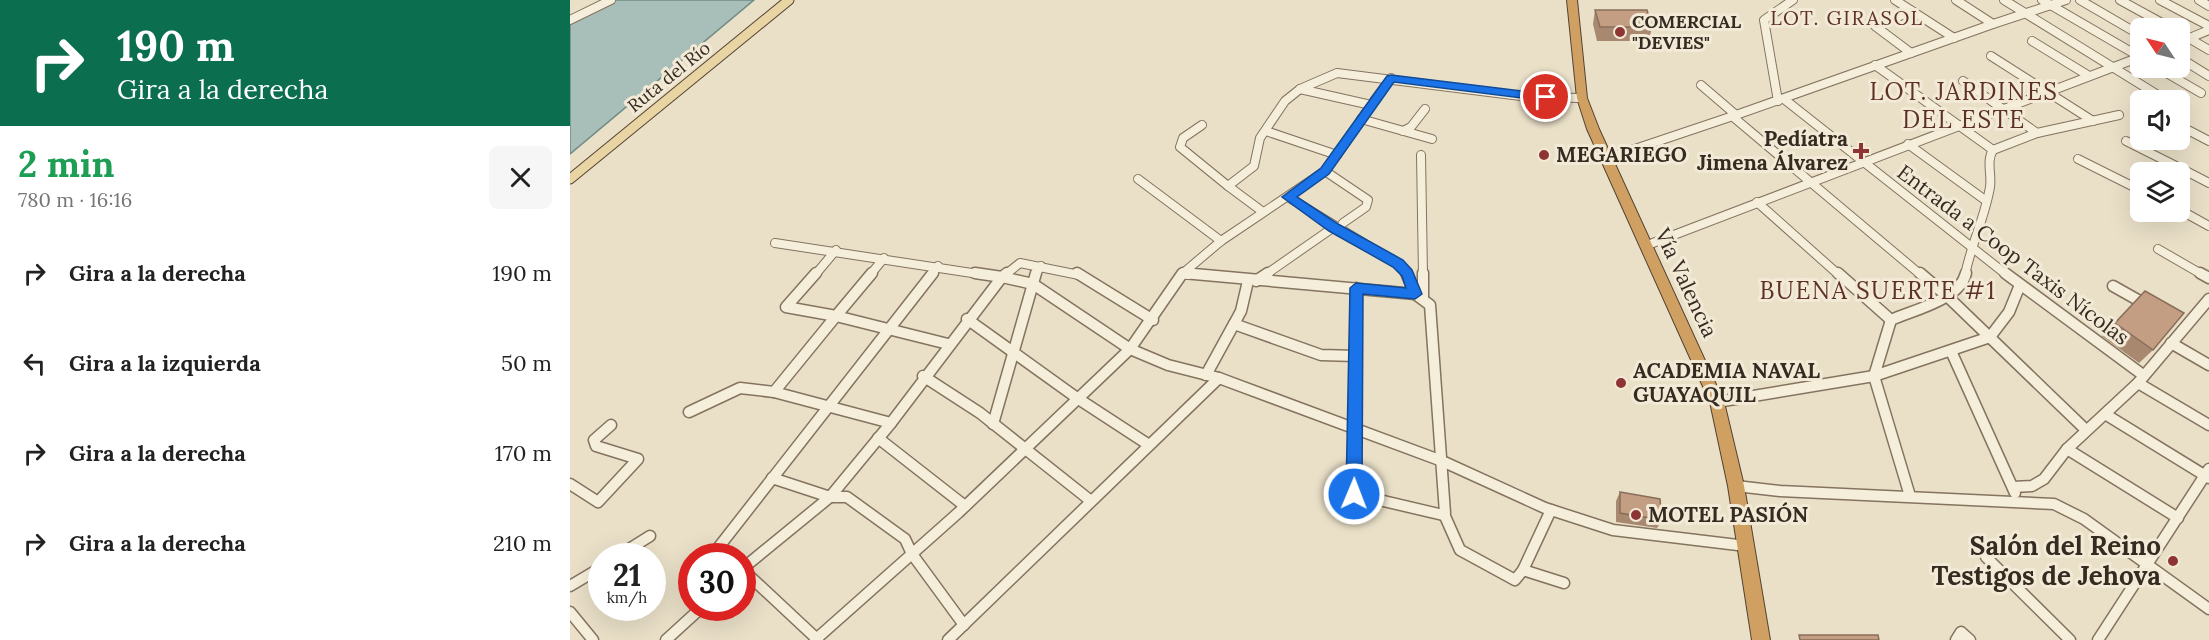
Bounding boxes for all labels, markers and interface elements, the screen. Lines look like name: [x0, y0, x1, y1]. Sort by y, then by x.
district label: LOT. GIRASOL: [1770, 5, 1924, 30]
place label: COMERCIAL "DEVIES": [1632, 10, 1741, 54]
north arrow: [2130, 18, 2190, 78]
map controls: [2130, 18, 2190, 222]
text: 190 m: [117, 19, 235, 73]
icon: right: [18, 24, 96, 102]
marker: COMERCIAL "DEVIES": [1613, 25, 1627, 39]
street label: Ruta del Río: [623, 36, 715, 117]
pin: [1520, 71, 1571, 122]
text: Gira a la derecha: [117, 72, 328, 106]
district label: LOT. JARDINES DEL ESTE: [1870, 76, 2058, 135]
icon: arrive: [1529, 80, 1562, 113]
button: sound: [2130, 90, 2190, 150]
place label: Pedíatra Jimena Álvarez: [1697, 125, 1848, 176]
text: 2 min: [18, 141, 115, 187]
place label: MEGARIEGO: [1556, 141, 1687, 168]
marker: Pedíatra Jimena Álvarez: [1852, 142, 1870, 160]
button: close: [489, 146, 552, 209]
marker: MEGARIEGO: [1537, 148, 1551, 162]
street label: Entrada a Coop Taxis Nícolas: [1892, 158, 2135, 351]
button: layers: [2130, 162, 2190, 222]
text: 780 m · 16:16: [18, 187, 132, 212]
street label: Vía Valencia: [1649, 223, 1724, 342]
icon: right: [18, 257, 51, 290]
text: Gira a la derecha: [69, 259, 246, 287]
text: 190 m: [492, 259, 552, 287]
district label: BUENA SUERTE #1: [1760, 275, 1996, 306]
icon: left: [18, 347, 51, 380]
text: Gira a la izquierda: [69, 349, 261, 377]
text: 50 m: [501, 349, 552, 377]
place label: ACADEMIA NAVAL GUAYAQUIL: [1633, 357, 1820, 408]
marker: ACADEMIA NAVAL GUAYAQUIL: [1614, 376, 1628, 390]
icon: right: [18, 437, 51, 470]
text: Gira a la derecha: [69, 439, 246, 467]
text: 170 m: [495, 439, 552, 467]
position arrow: [1322, 462, 1386, 526]
place label: MOTEL PASIÓN: [1648, 501, 1808, 528]
marker: MOTEL PASIÓN: [1629, 508, 1643, 522]
icon: right: [18, 527, 51, 560]
text: Gira a la derecha: [69, 529, 246, 557]
text: 210 m: [493, 529, 552, 557]
place label: Salón del Reino Testigos de Jehova: [1932, 529, 2161, 592]
speed limit sign: 30: [678, 543, 756, 621]
marker: Salón del Reino Testigos de Jehova: [2166, 554, 2180, 568]
text: 21: [613, 556, 641, 594]
text: km/h: [607, 588, 647, 607]

